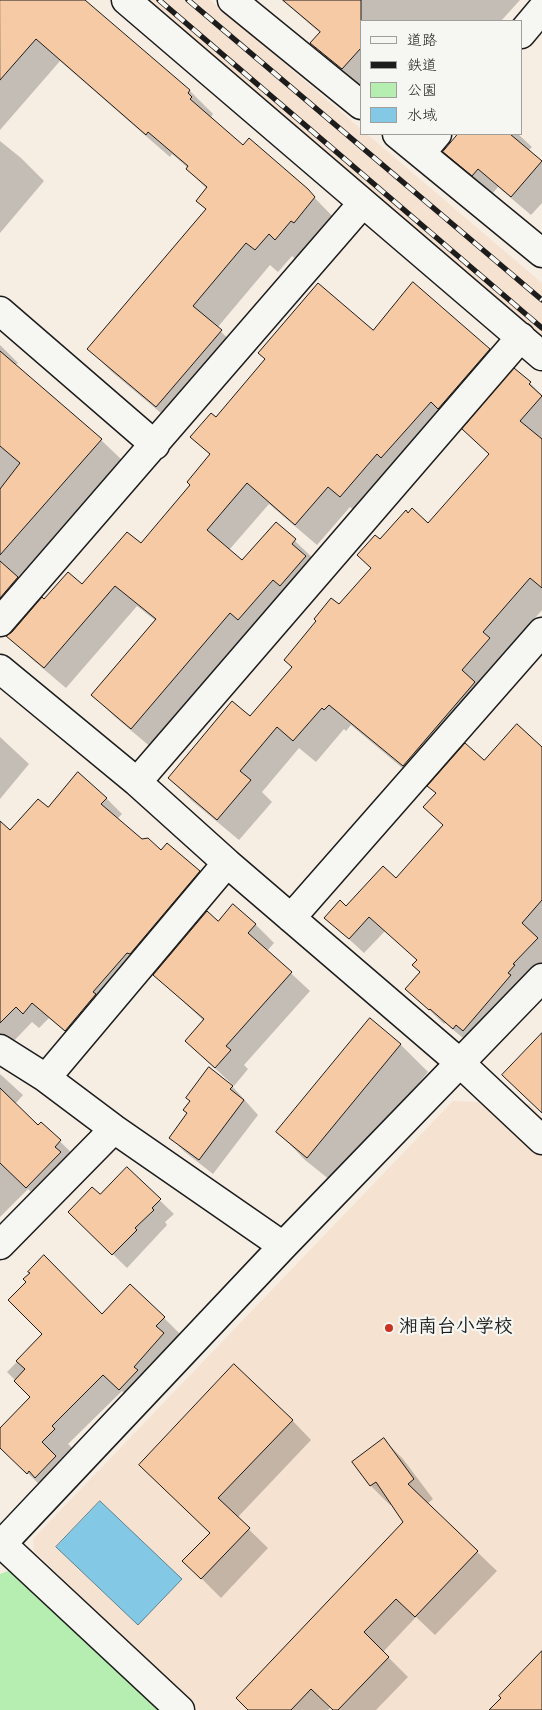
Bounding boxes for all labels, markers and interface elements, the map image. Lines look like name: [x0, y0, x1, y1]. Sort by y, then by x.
legend: [360, 20, 522, 135]
text: 道路: [407, 30, 437, 51]
text: 鉄道: [407, 55, 437, 76]
text: 公園: [407, 80, 437, 101]
text: 水域: [407, 105, 437, 126]
place label: 湘南台小学校: [399, 1317, 513, 1339]
marker: 湘南台小学校: [383, 1322, 395, 1334]

